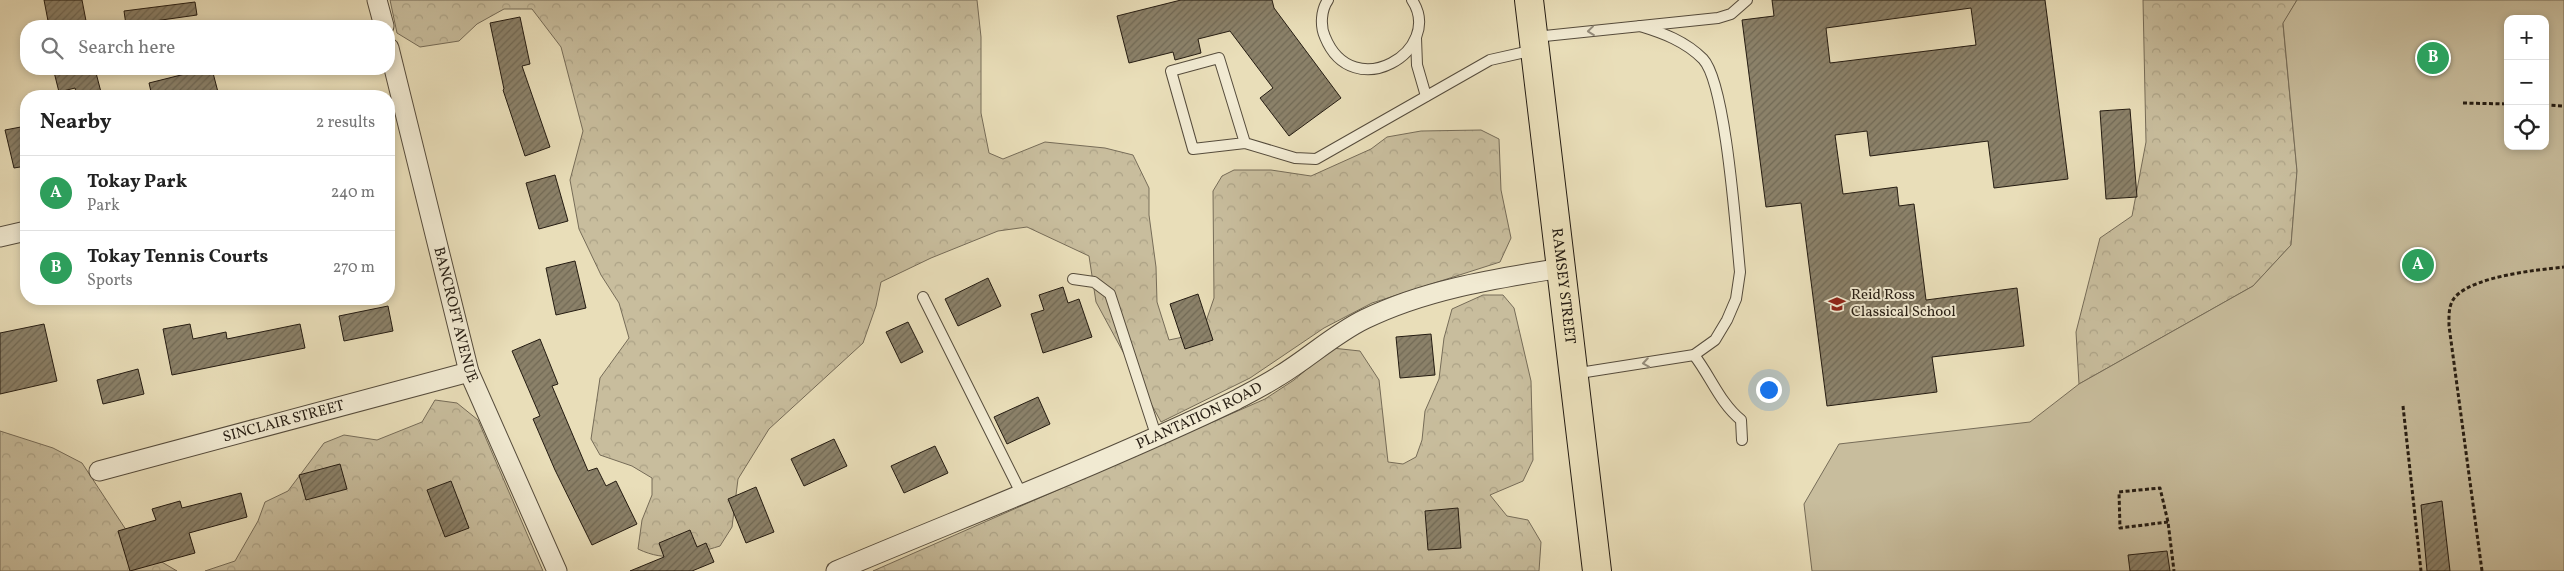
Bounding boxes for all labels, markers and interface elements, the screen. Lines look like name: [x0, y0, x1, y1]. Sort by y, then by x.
map controls: [2504, 15, 2549, 150]
button: +: [2504, 15, 2549, 60]
search box: [20, 20, 395, 75]
one-way arrow: [1587, 25, 1595, 36]
icon: search: [38, 34, 66, 62]
text: Search here: [78, 35, 175, 61]
pin: B: [2417, 39, 2449, 77]
button: −: [2504, 60, 2549, 105]
button: locate: [2504, 105, 2549, 150]
text: Nearby: [40, 108, 111, 137]
text: 2 results: [316, 112, 375, 134]
text: Tokay Park: [87, 169, 187, 195]
text: A: [50, 182, 62, 204]
text: 240 m: [331, 182, 375, 204]
text: Park: [87, 195, 120, 217]
street label: RAMSEY STREET: [1546, 227, 1580, 345]
text: Tokay Tennis Courts: [87, 244, 268, 270]
street label: BANCROFT AVENUE: [428, 245, 483, 386]
pin: A: [2402, 246, 2434, 284]
text: B: [51, 257, 61, 279]
text: 270 m: [333, 257, 375, 279]
text: Sports: [87, 270, 133, 292]
place label: Reid Ross Classical School: [1851, 285, 1956, 323]
school or university icon: Reid Ross Classical School: [1827, 294, 1847, 314]
one-way arrow: [1641, 357, 1650, 367]
street label: PLANTATION ROAD: [1133, 377, 1266, 455]
your location: [1756, 377, 1782, 403]
street label: SINCLAIR STREET: [220, 395, 347, 448]

